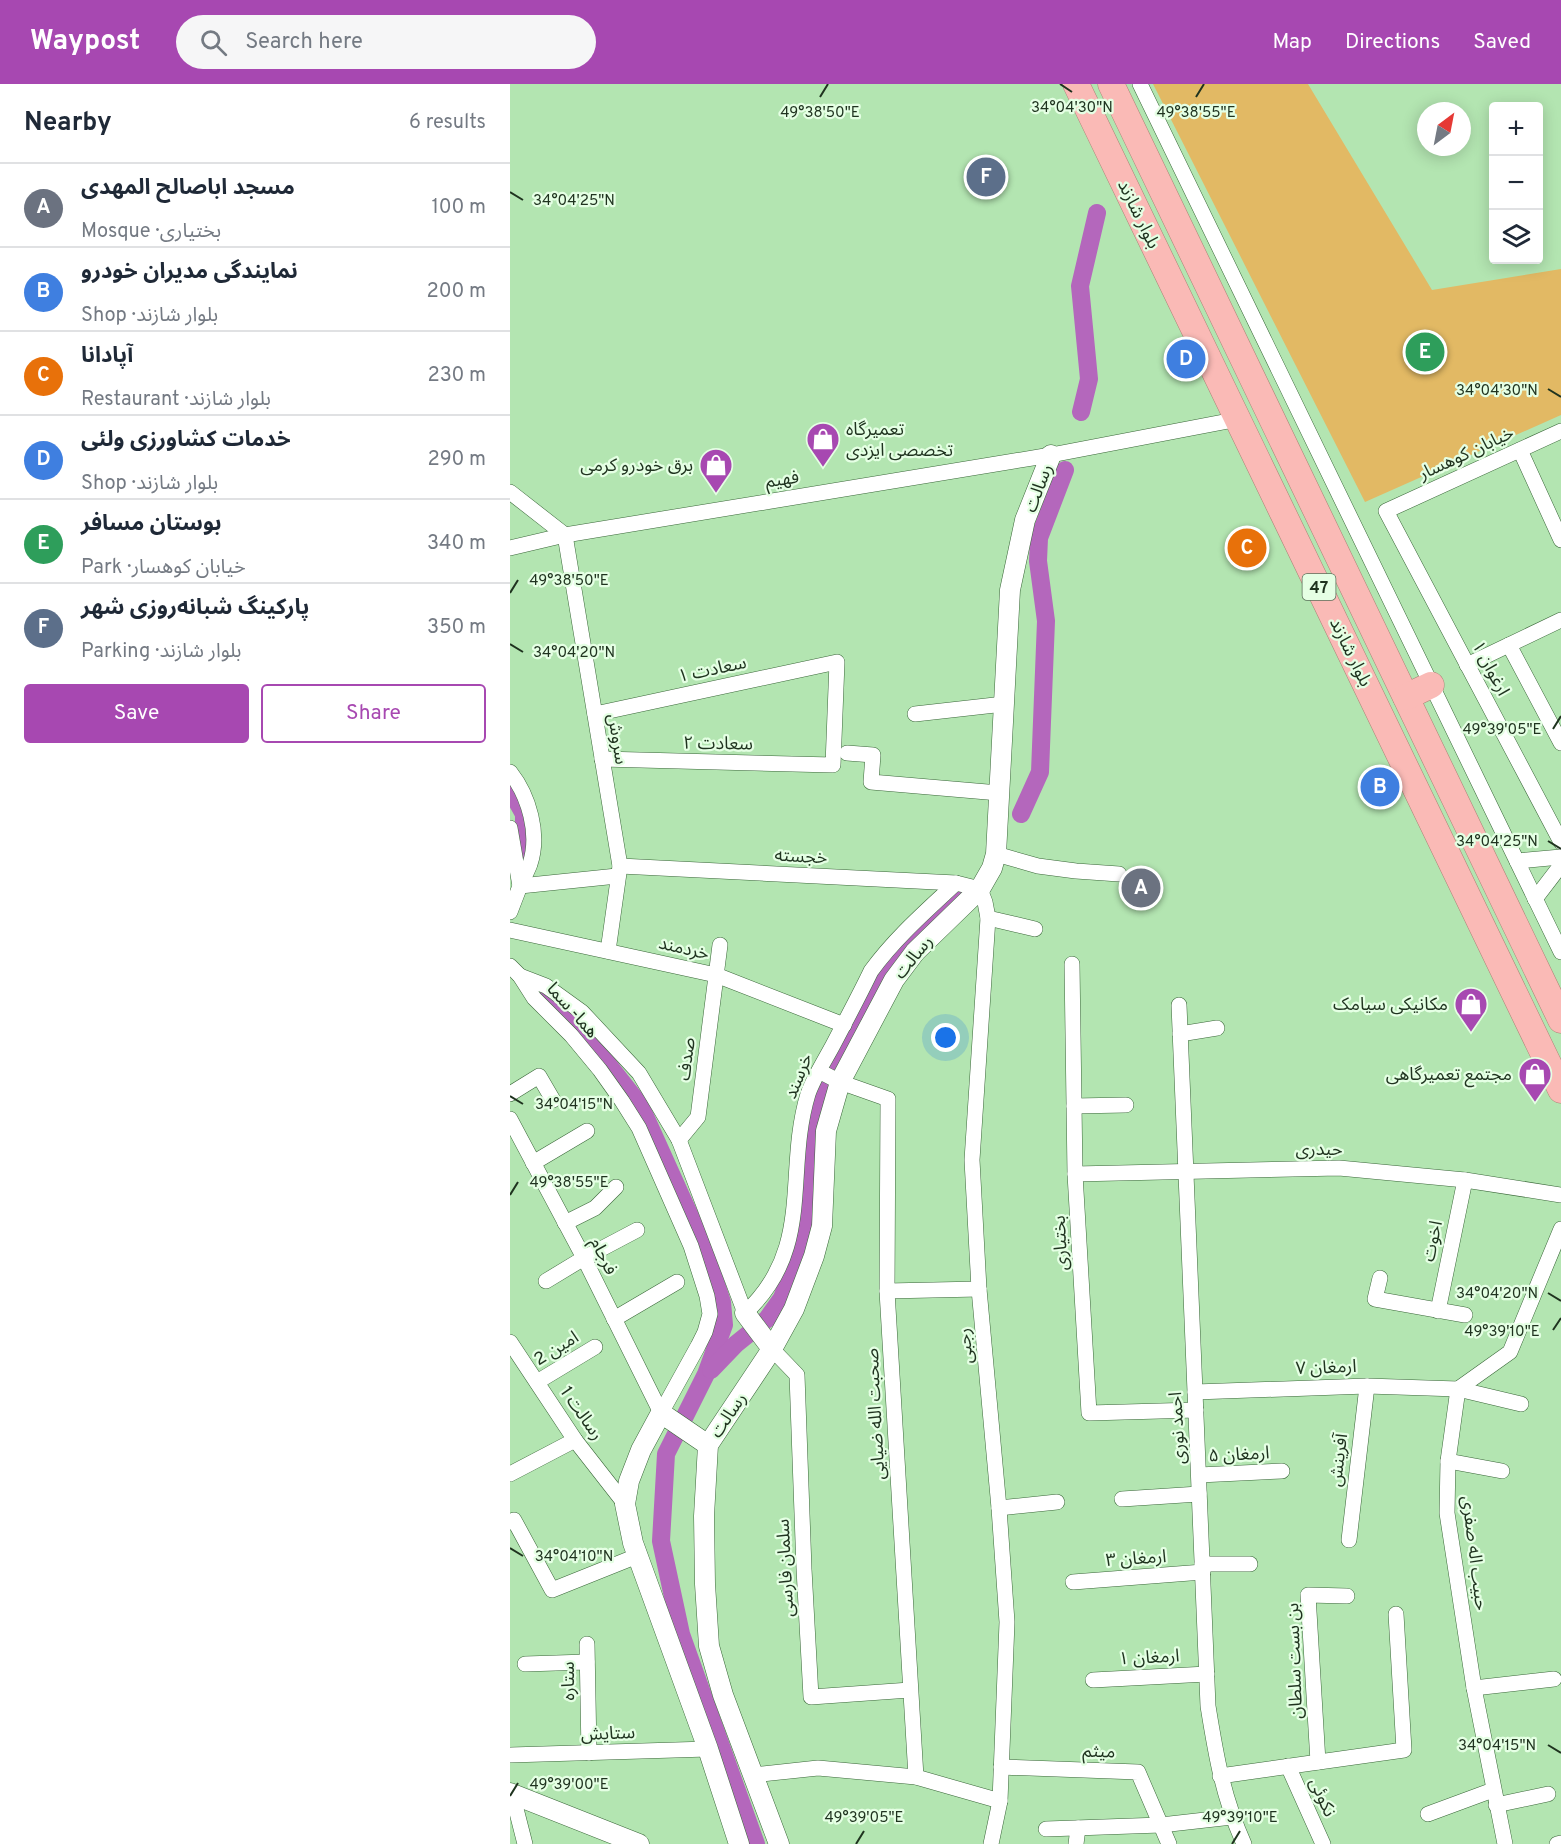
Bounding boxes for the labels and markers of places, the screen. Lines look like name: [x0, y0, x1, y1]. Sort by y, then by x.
pin: F: [966, 154, 1006, 200]
pin: E: [1406, 330, 1444, 374]
pin: D: [1166, 336, 1206, 382]
place label: تعمیرگاه تخصصی ایزدی: [846, 419, 953, 463]
shop icon: تعمیرگاه تخصصی ایزدی: [805, 421, 841, 468]
shop icon: برق خودرو کرمی: [698, 447, 734, 494]
place label: برق خودرو کرمی: [580, 455, 693, 478]
pin: C: [1228, 526, 1266, 570]
pin: B: [1360, 764, 1400, 810]
pin: A: [1122, 866, 1160, 910]
shop icon: مکانیکی سیامک: [1453, 986, 1489, 1033]
place label: مکانیکی سیامک: [1333, 994, 1448, 1017]
shop icon: مجتمع تعمیرگاهی: [1517, 1056, 1553, 1103]
place label: مجتمع تعمیرگاهی: [1386, 1064, 1512, 1088]

